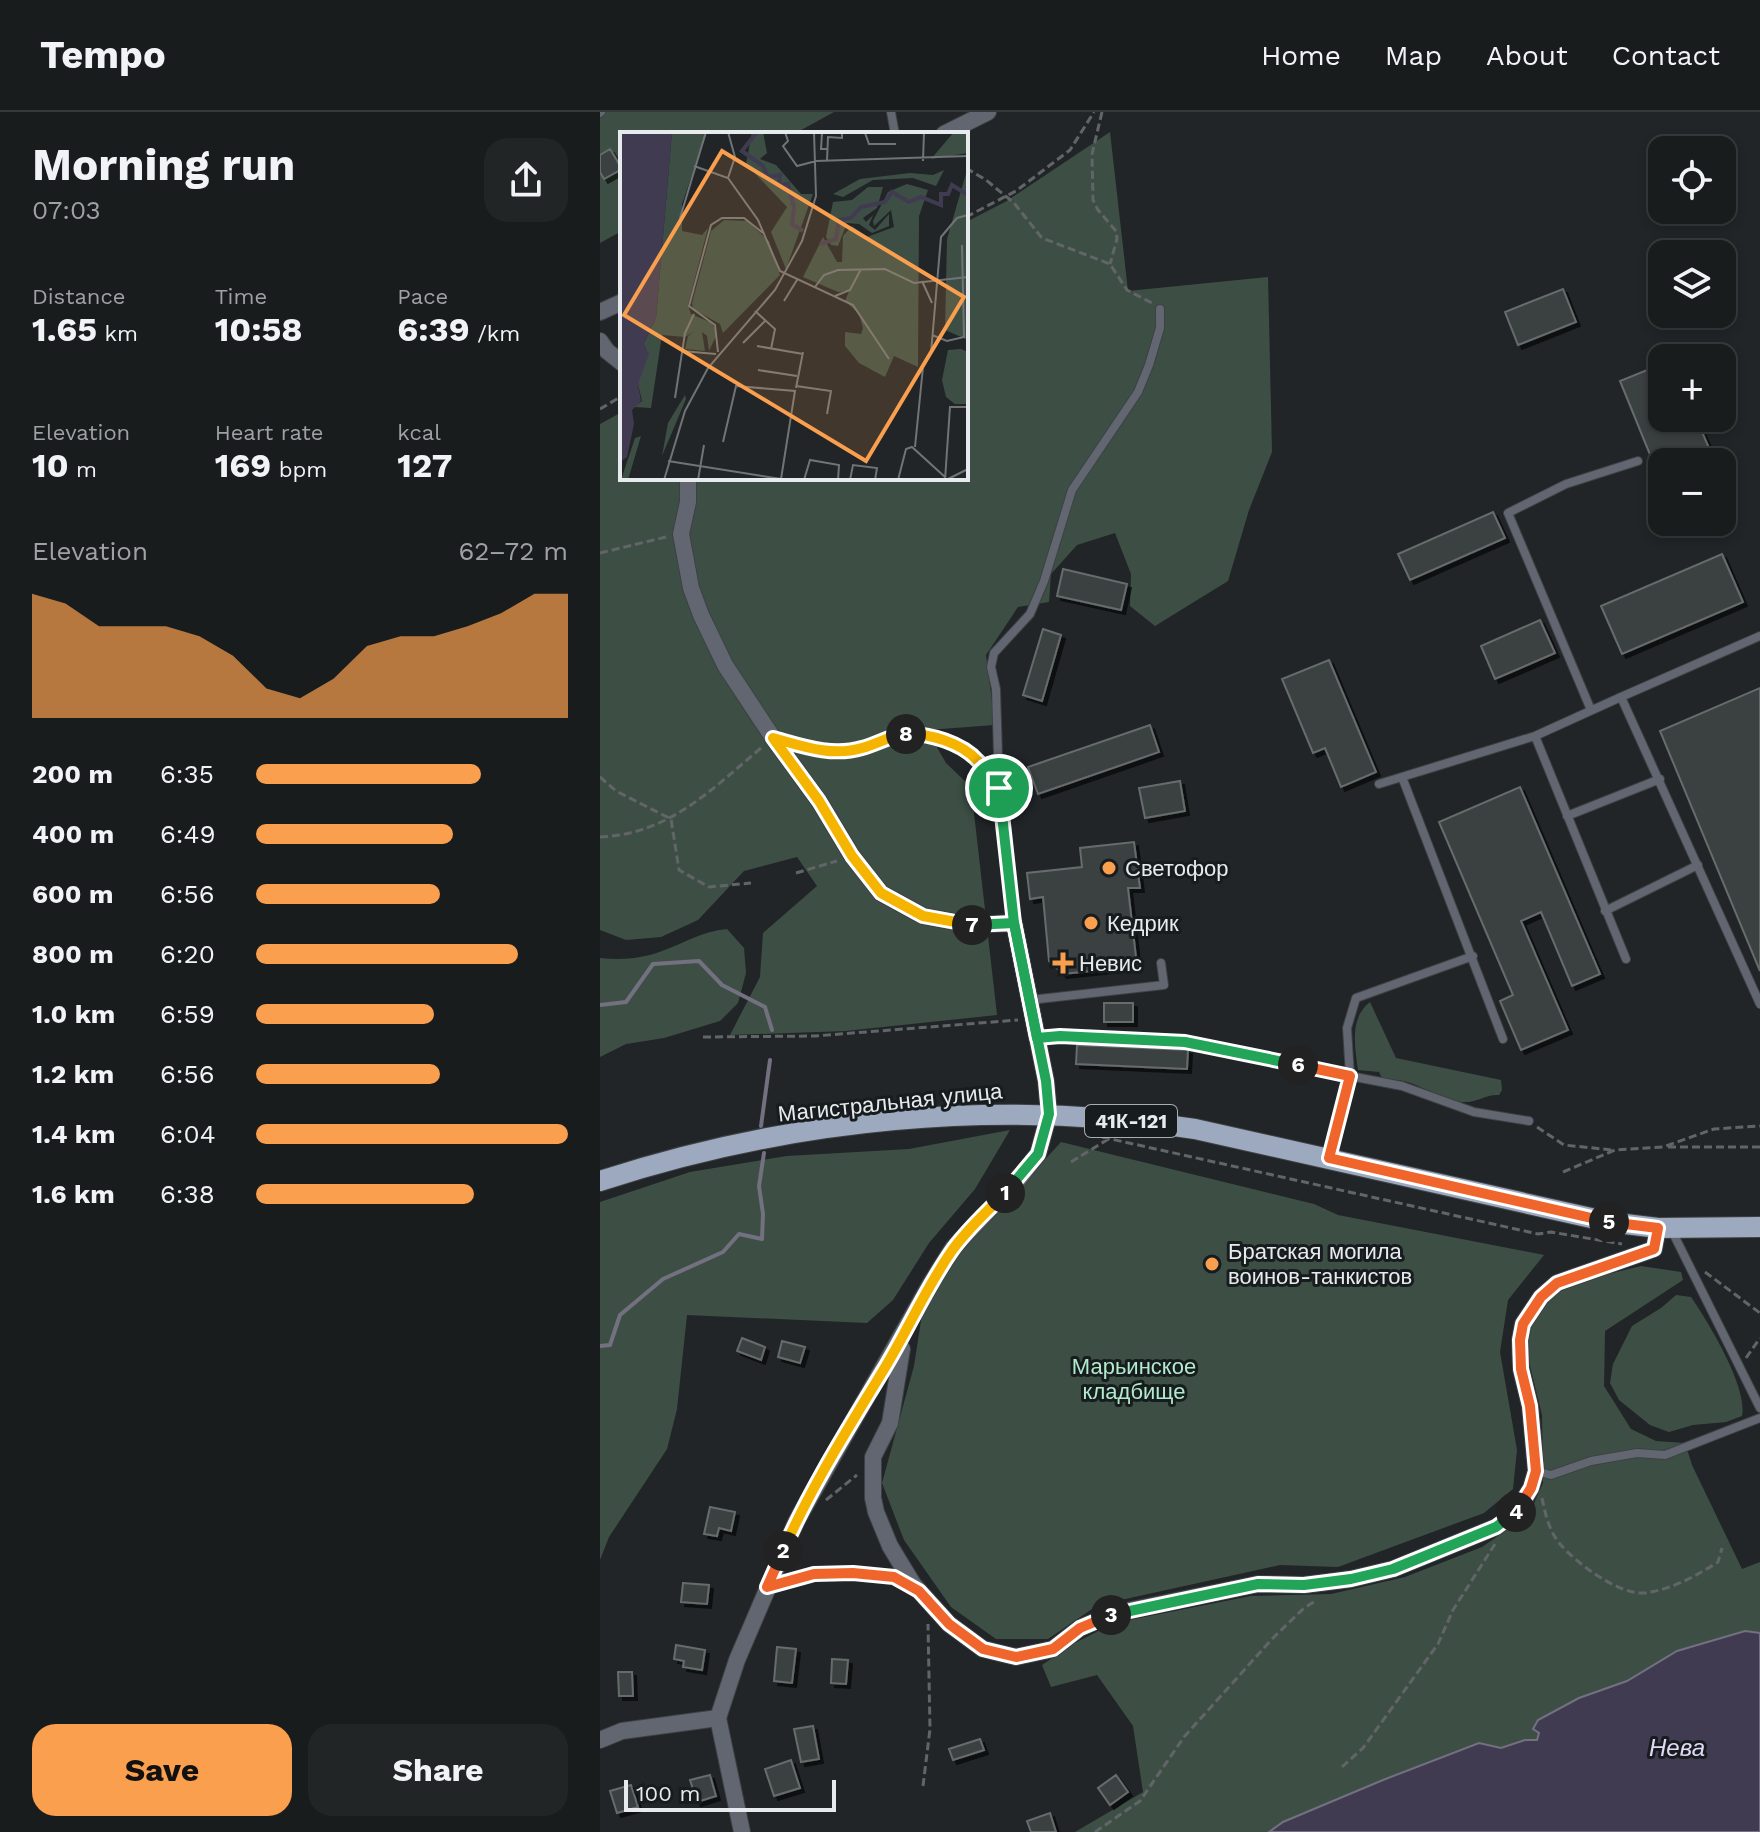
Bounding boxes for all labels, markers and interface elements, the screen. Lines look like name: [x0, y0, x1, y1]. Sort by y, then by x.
text: Tempo: [40, 33, 166, 77]
text: Home: [1261, 39, 1341, 72]
text: Map: [1385, 39, 1442, 72]
text: About: [1486, 39, 1568, 72]
text: Contact: [1612, 39, 1720, 72]
inset map: [620, 132, 968, 480]
map controls: [1648, 136, 1736, 536]
button: locate: [1648, 136, 1736, 224]
button: share: [484, 138, 568, 222]
text: Morning run: [32, 139, 295, 191]
text: 07:03: [32, 195, 101, 225]
button: layers: [1648, 240, 1736, 328]
text: Distance: [32, 284, 126, 309]
text: Time: [215, 284, 267, 309]
text: Pace: [397, 284, 448, 309]
text: 1.65: [32, 309, 97, 349]
text: 10:58: [215, 309, 303, 349]
text: 6:39: [397, 309, 470, 349]
text: km: [97, 321, 138, 346]
text: /km: [470, 321, 520, 346]
button: +: [1648, 344, 1736, 432]
text: Elevation: [32, 420, 130, 445]
text: Heart rate: [215, 420, 323, 445]
text: kcal: [397, 420, 441, 445]
text: 10: [32, 445, 69, 485]
text: 169: [215, 445, 271, 485]
text: 127: [397, 445, 452, 485]
button: −: [1648, 448, 1736, 536]
text: m: [69, 457, 97, 482]
text: bpm: [271, 457, 327, 482]
text: Elevation: [32, 536, 148, 566]
text: 62–72 m: [458, 536, 568, 566]
pin: 8: [886, 714, 926, 754]
text: 8: [899, 721, 913, 746]
pin: [965, 754, 1033, 822]
text: 200 m: [32, 759, 113, 789]
text: 6:35: [160, 759, 214, 789]
icon: arrive: [977, 766, 1021, 810]
text: 400 m: [32, 819, 114, 849]
text: 6:49: [160, 819, 215, 849]
place label: Светофор: [1125, 856, 1228, 881]
marker: Светофор: [1100, 859, 1118, 877]
text: 600 m: [32, 879, 113, 909]
text: 6:56: [160, 879, 214, 909]
pin: 7: [952, 905, 992, 945]
place label: Кедрик: [1107, 911, 1179, 936]
text: 7: [965, 912, 979, 937]
marker: Кедрик: [1082, 914, 1100, 932]
text: 800 m: [32, 939, 114, 969]
text: 6:20: [160, 939, 215, 969]
place label: Невис: [1079, 951, 1142, 976]
marker: Невис: [1054, 954, 1072, 972]
text: 1.0 km: [32, 999, 115, 1029]
text: 6:59: [160, 999, 215, 1029]
pin: 6: [1278, 1045, 1318, 1085]
text: 6: [1291, 1052, 1305, 1077]
text: 1.2 km: [32, 1059, 114, 1089]
text: 6:56: [160, 1059, 214, 1089]
street label: Магистральная улица: [777, 1078, 1004, 1127]
road number: 41К-121: [1085, 1105, 1177, 1137]
text: 1.4 km: [32, 1119, 116, 1149]
text: 6:04: [160, 1119, 216, 1149]
pin: 1: [985, 1173, 1025, 1213]
text: 1.6 km: [32, 1179, 115, 1209]
text: 6:38: [160, 1179, 215, 1209]
text: 1: [1000, 1180, 1010, 1205]
pin: 5: [1589, 1202, 1629, 1242]
text: 5: [1603, 1209, 1615, 1234]
place label: Братская могила воинов-танкистов: [1228, 1239, 1412, 1289]
marker: Братская могила воинов-танкистов: [1203, 1255, 1221, 1273]
park label: Марьинское кладбище: [1072, 1354, 1196, 1404]
pin: 4: [1496, 1492, 1536, 1532]
text: 4: [1509, 1499, 1523, 1524]
pin: 2: [763, 1531, 803, 1571]
text: 2: [776, 1538, 790, 1563]
pin: 3: [1091, 1595, 1131, 1635]
text: 3: [1104, 1602, 1118, 1627]
button: Save: [32, 1724, 292, 1816]
button: Share: [308, 1724, 568, 1816]
water label: Нева: [1649, 1734, 1705, 1762]
scale bar: [624, 1776, 836, 1812]
text: 100 m: [636, 1781, 700, 1806]

